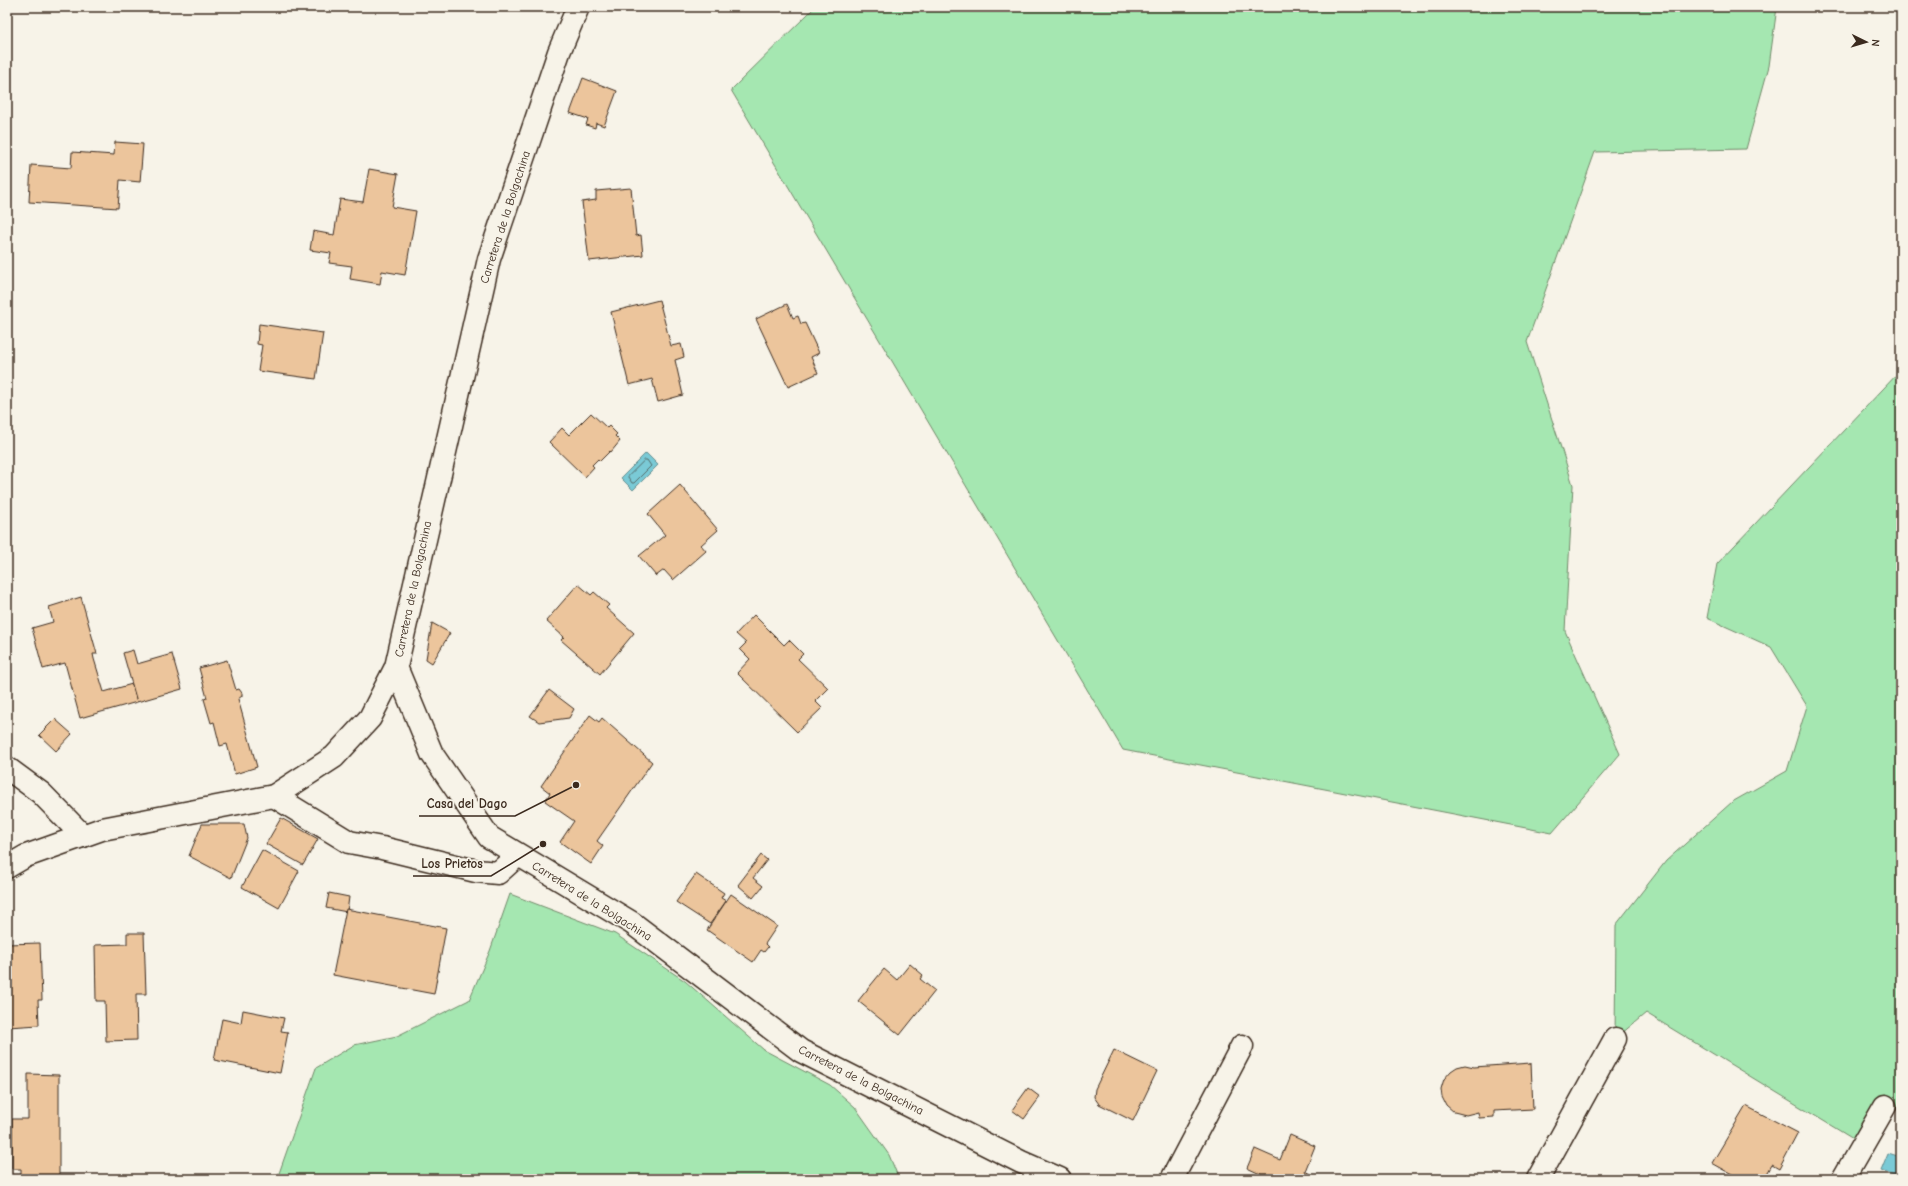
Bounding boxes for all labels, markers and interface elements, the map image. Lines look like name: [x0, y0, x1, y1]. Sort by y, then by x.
north arrow: [1846, 22, 1886, 62]
text: N: [1869, 39, 1882, 47]
street label: Carretera de la Bolgachina: [477, 149, 533, 285]
street label: Carretera de la Bolgachina: [392, 520, 434, 658]
callout: Casa del Dago: [419, 791, 515, 816]
text: Casa del Dago: [427, 796, 508, 811]
callout: Los Prietos: [413, 851, 491, 876]
text: Los Prietos: [421, 856, 483, 871]
street label: Carretera de la Bolgachina: [529, 858, 655, 944]
street label: Carretera de la Bolgachina: [796, 1042, 926, 1118]

